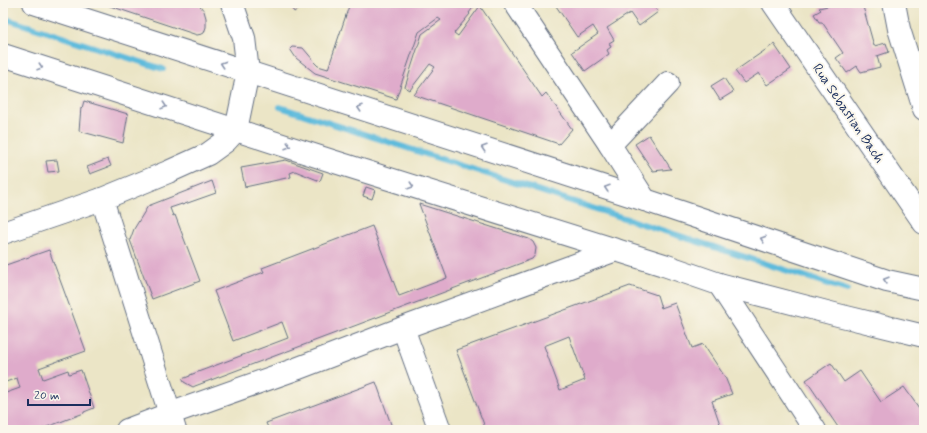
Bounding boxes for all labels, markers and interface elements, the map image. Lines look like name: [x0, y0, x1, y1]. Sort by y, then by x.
one-way arrow: [220, 60, 227, 69]
street label: Rua Sebastian Bach: [808, 60, 888, 167]
one-way arrow: [36, 62, 43, 70]
one-way arrow: [160, 102, 167, 110]
one-way arrow: [357, 104, 364, 113]
one-way arrow: [284, 141, 291, 150]
one-way arrow: [480, 144, 487, 153]
one-way arrow: [408, 181, 415, 189]
one-way arrow: [604, 184, 611, 193]
one-way arrow: [759, 236, 766, 244]
one-way arrow: [883, 276, 890, 285]
scale bar: [28, 381, 90, 407]
text: 20 m: [34, 388, 60, 404]

